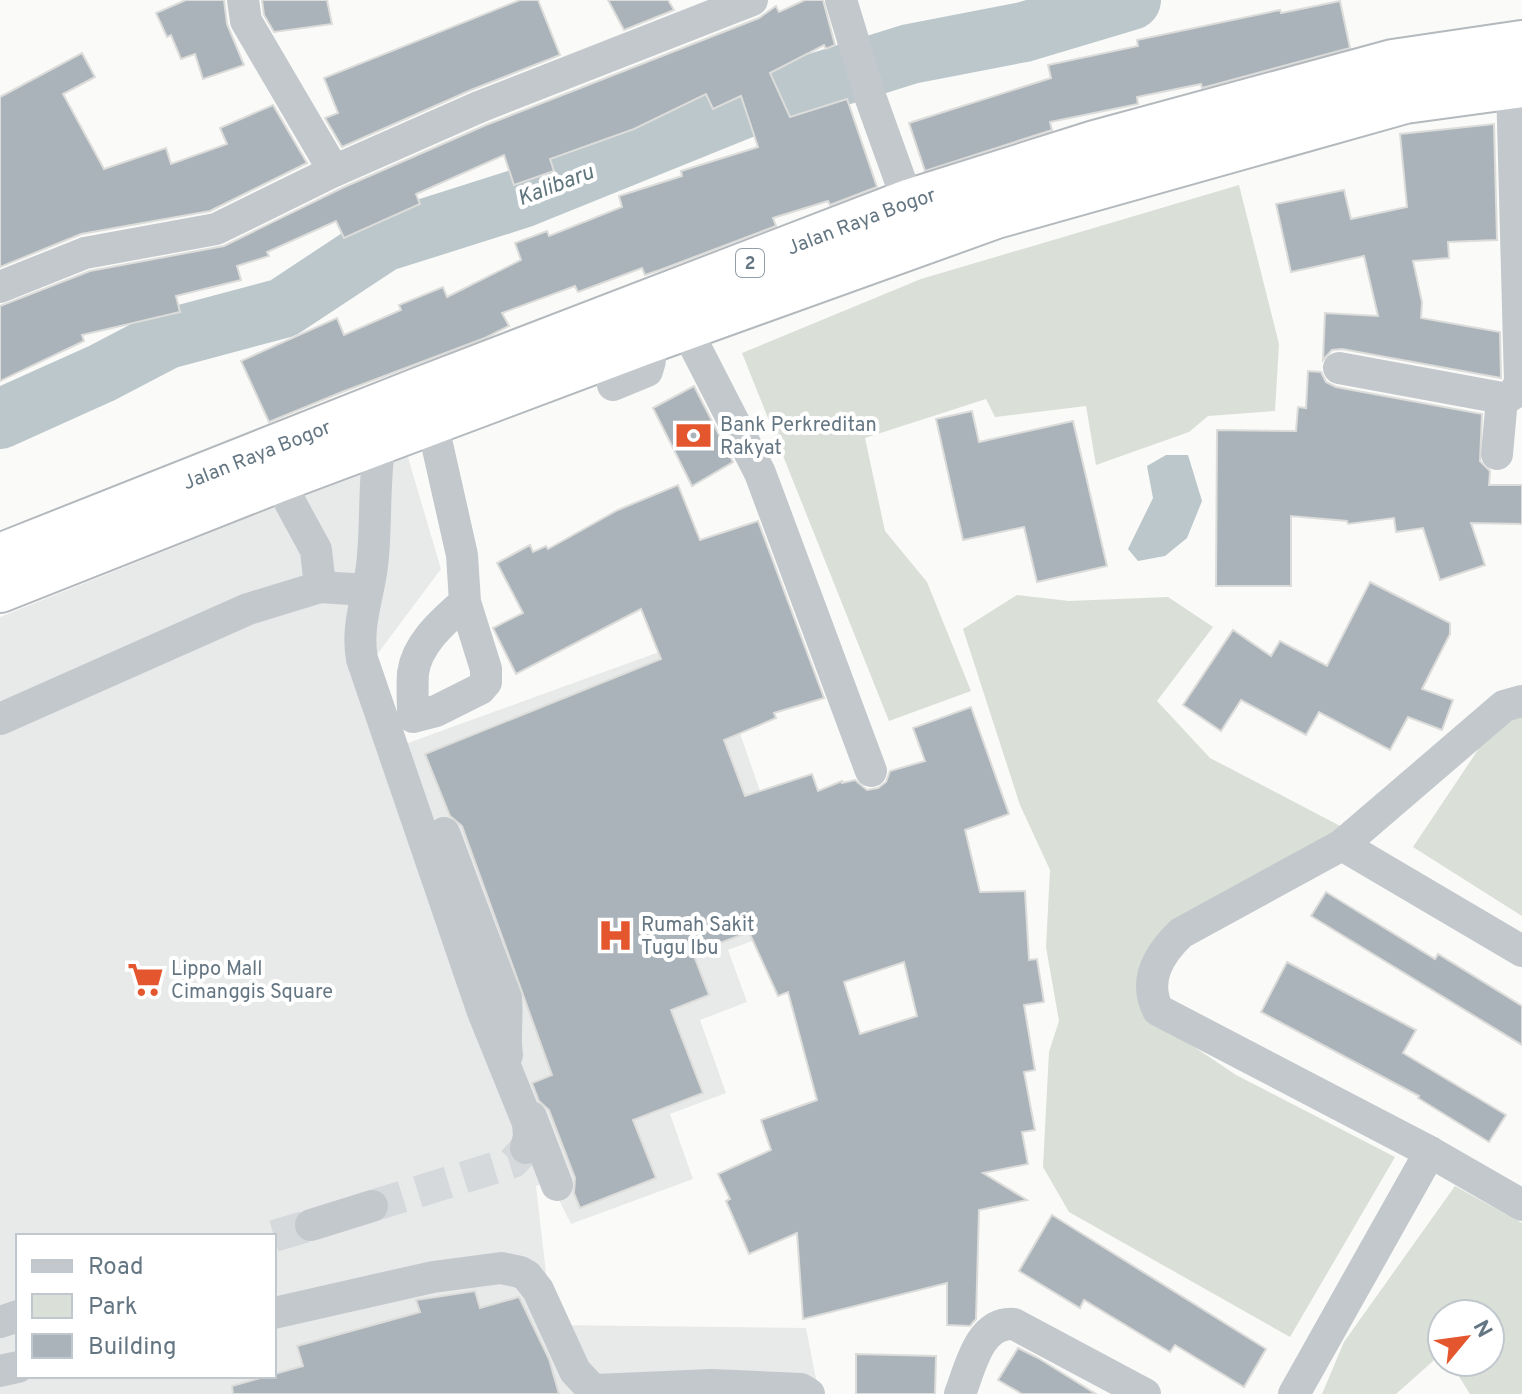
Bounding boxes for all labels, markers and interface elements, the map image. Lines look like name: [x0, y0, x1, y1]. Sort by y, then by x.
water label: Kalibaru: [514, 159, 599, 213]
street label: Jalan Raya Bogor: [783, 183, 939, 262]
road number: 2: [736, 249, 764, 277]
place label: Bank Perkreditan Rakyat: [720, 413, 877, 462]
street label: Jalan Raya Bogor: [179, 415, 335, 497]
bank icon: Bank Perkreditan Rakyat: [675, 416, 713, 454]
place label: Rumah Sakit Tugu Ibu: [641, 913, 755, 962]
hospital icon: Rumah Sakit Tugu Ibu: [596, 917, 634, 955]
place label: Lippo Mall Cimanggis Square: [171, 957, 333, 1006]
supermarket icon: Lippo Mall Cimanggis Square: [126, 960, 164, 998]
legend: [16, 1234, 276, 1378]
text: Road: [88, 1253, 144, 1283]
text: Park: [88, 1293, 138, 1323]
north arrow: [1426, 1298, 1506, 1378]
text: N: [1466, 1316, 1497, 1343]
text: Building: [88, 1333, 177, 1363]

